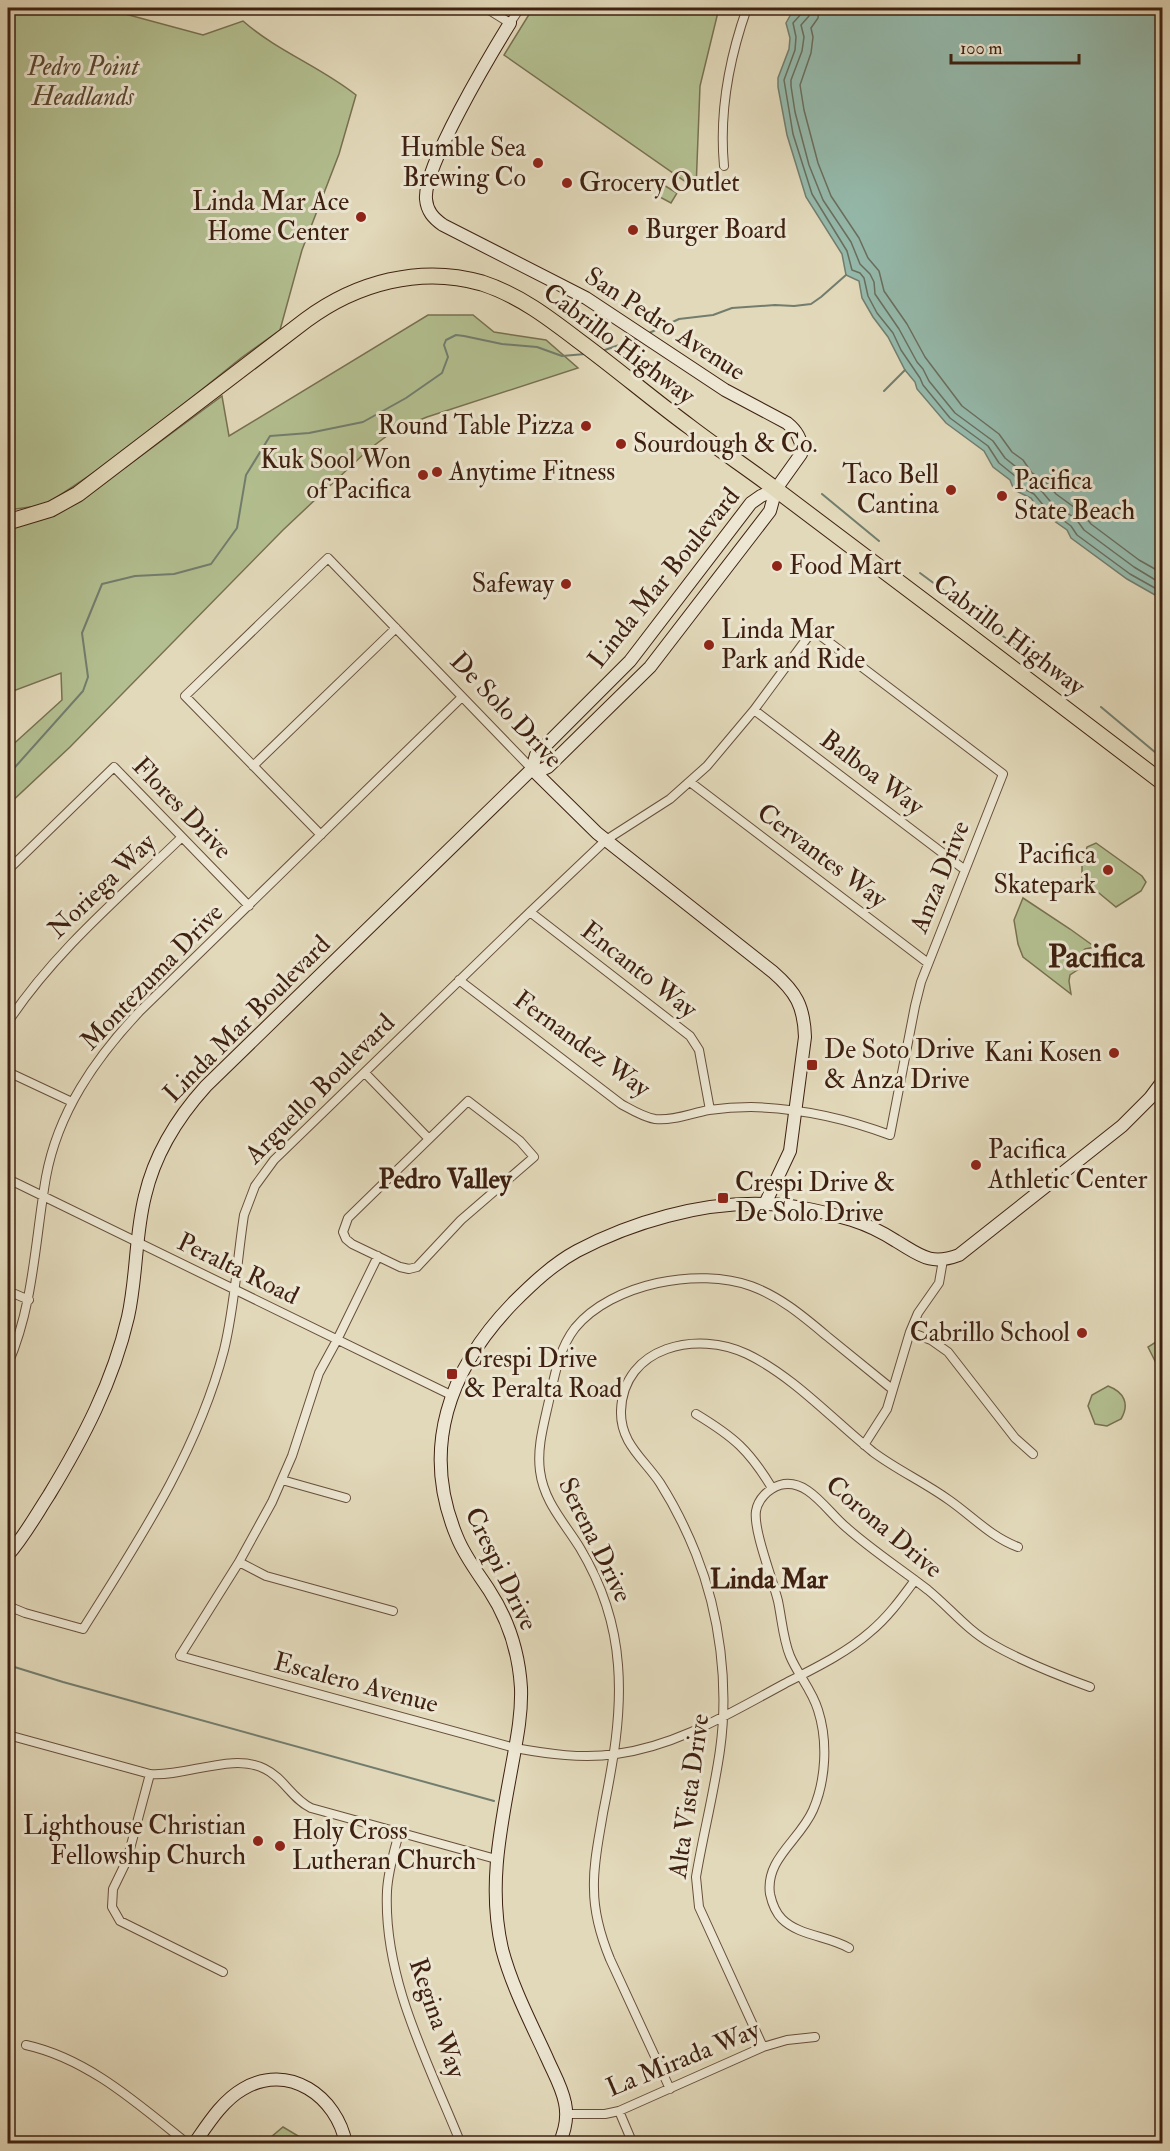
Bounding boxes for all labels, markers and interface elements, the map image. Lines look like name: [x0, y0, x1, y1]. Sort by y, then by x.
scale bar: [951, 27, 1078, 65]
text: 100 m: [960, 37, 1003, 60]
park label: Pedro Point Headlands: [26, 51, 141, 113]
place label: Humble Sea Brewing Co: [400, 132, 526, 194]
marker: Humble Sea Brewing Co: [531, 156, 545, 170]
place label: Grocery Outlet: [579, 167, 740, 199]
marker: Grocery Outlet: [560, 176, 574, 190]
place label: Linda Mar Ace Home Center: [192, 186, 349, 248]
marker: Linda Mar Ace Home Center: [354, 210, 368, 224]
place label: Burger Board: [645, 214, 787, 246]
marker: Burger Board: [626, 223, 640, 237]
street label: San Pedro Avenue: [579, 260, 751, 388]
street label: Cabrillo Highway: [537, 276, 702, 412]
place label: Round Table Pizza: [378, 410, 574, 442]
marker: Round Table Pizza: [579, 419, 593, 433]
place label: Sourdough & Co.: [633, 428, 817, 460]
marker: Sourdough & Co.: [614, 437, 628, 451]
place label: Kuk Sool Won of Pacifica: [260, 444, 411, 506]
place label: Anytime Fitness: [448, 456, 615, 488]
place label: Taco Bell Cantina: [842, 459, 939, 521]
marker: Anytime Fitness: [430, 465, 444, 479]
place label: Pacifica State Beach: [1014, 465, 1135, 527]
marker: Kuk Sool Won of Pacifica: [416, 468, 430, 482]
street label: Linda Mar Boulevard: [581, 481, 747, 675]
marker: Taco Bell Cantina: [944, 483, 958, 497]
marker: Pacifica State Beach: [995, 489, 1009, 503]
place label: Food Mart: [789, 550, 902, 582]
marker: Food Mart: [770, 559, 784, 573]
street label: Cabrillo Highway: [927, 567, 1092, 703]
place label: Safeway: [472, 568, 555, 600]
marker: Safeway: [559, 577, 573, 591]
place label: Linda Mar Park and Ride: [721, 614, 865, 676]
marker: Linda Mar Park and Ride: [702, 638, 716, 652]
street label: De Solo Drive: [443, 646, 569, 775]
street label: Balboa Way: [814, 724, 931, 823]
street label: Flores Drive: [125, 750, 239, 866]
street label: Cervantes Way: [751, 797, 894, 916]
street label: Anza Drive: [903, 816, 977, 939]
street label: Noriega Way: [41, 826, 163, 945]
place label: Pacifica Skatepark: [993, 839, 1097, 902]
marker: Pacifica Skatepark: [1101, 863, 1115, 877]
street label: Montezuma Drive: [74, 897, 230, 1057]
street label: Encanto Way: [574, 915, 704, 1026]
street label: Linda Mar Boulevard: [157, 929, 337, 1109]
district label: Pacifica: [1048, 937, 1145, 977]
street label: Fernandez Way: [507, 984, 657, 1105]
street label: Arguello Boulevard: [238, 1007, 402, 1171]
place label: De Soto Drive & Anza Drive: [824, 1034, 974, 1096]
place label: Kani Kosen: [984, 1037, 1102, 1069]
marker: Kani Kosen: [1107, 1046, 1121, 1060]
marker: De Soto Drive & Anza Drive: [805, 1058, 819, 1072]
place label: Pacifica Athletic Center: [987, 1134, 1148, 1196]
marker: Pacifica Athletic Center: [969, 1158, 983, 1172]
district label: Pedro Valley: [378, 1163, 513, 1197]
place label: Crespi Drive & De Solo Drive: [735, 1167, 895, 1229]
marker: Crespi Drive & De Solo Drive: [716, 1191, 730, 1205]
street label: Peralta Road: [172, 1226, 304, 1312]
place label: Cabrillo School: [910, 1317, 1070, 1349]
marker: Cabrillo School: [1075, 1326, 1089, 1340]
place label: Crespi Drive & Peralta Road: [464, 1343, 623, 1405]
marker: Crespi Drive & Peralta Road: [445, 1367, 459, 1381]
street label: Corona Drive: [819, 1469, 949, 1585]
street label: Serena Drive: [551, 1472, 639, 1608]
street label: Crespi Drive: [457, 1502, 545, 1636]
district label: Linda Mar: [710, 1563, 829, 1596]
street label: Escalero Avenue: [270, 1646, 442, 1720]
street label: Alta Vista Drive: [661, 1712, 716, 1881]
place label: Lighthouse Christian Fellowship Church: [23, 1810, 246, 1873]
place label: Holy Cross Lutheran Church: [292, 1815, 476, 1877]
marker: Lighthouse Christian Fellowship Church: [251, 1834, 265, 1848]
marker: Holy Cross Lutheran Church: [273, 1839, 287, 1853]
street label: Regina Way: [402, 1954, 473, 2083]
street label: La Mirada Way: [602, 2014, 765, 2104]

